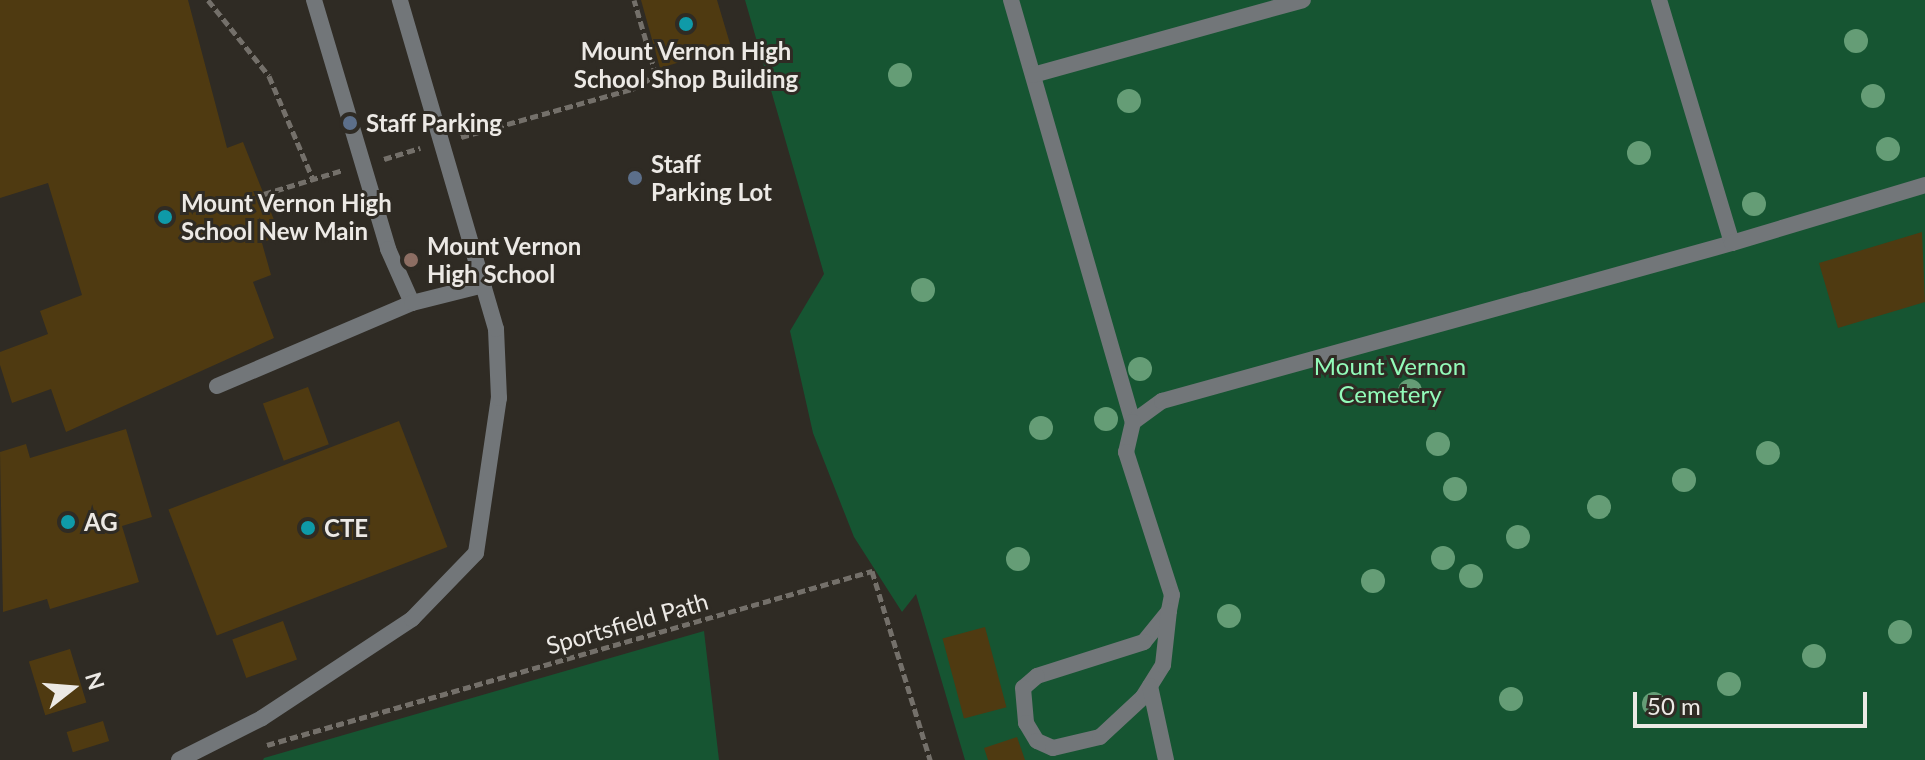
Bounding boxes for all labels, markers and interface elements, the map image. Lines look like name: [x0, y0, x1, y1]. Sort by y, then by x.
marker: Mount Vernon High School Shop Building: [677, 15, 695, 33]
place label: Mount Vernon High School Shop Building: [574, 37, 798, 93]
place label: Staff Parking: [366, 109, 502, 137]
marker: Staff Parking: [341, 114, 359, 132]
place label: Staff Parking Lot: [651, 150, 772, 206]
marker: Staff Parking Lot: [626, 169, 644, 187]
place label: Mount Vernon High School New Main: [181, 189, 393, 245]
marker: Mount Vernon High School New Main: [156, 208, 174, 226]
place label: Mount Vernon High School: [427, 232, 582, 288]
marker: Mount Vernon High School: [402, 251, 420, 269]
park label: Mount Vernon Cemetery: [1313, 352, 1467, 408]
place label: AG: [84, 508, 118, 536]
marker: AG: [59, 513, 77, 531]
place label: CTE: [324, 514, 368, 542]
marker: CTE: [299, 519, 317, 537]
street label: Sportsfield Path: [543, 586, 711, 660]
north arrow: [32, 648, 112, 728]
text: N: [80, 669, 111, 693]
scale bar: [1637, 676, 1871, 726]
text: 50 m: [1647, 691, 1701, 720]

